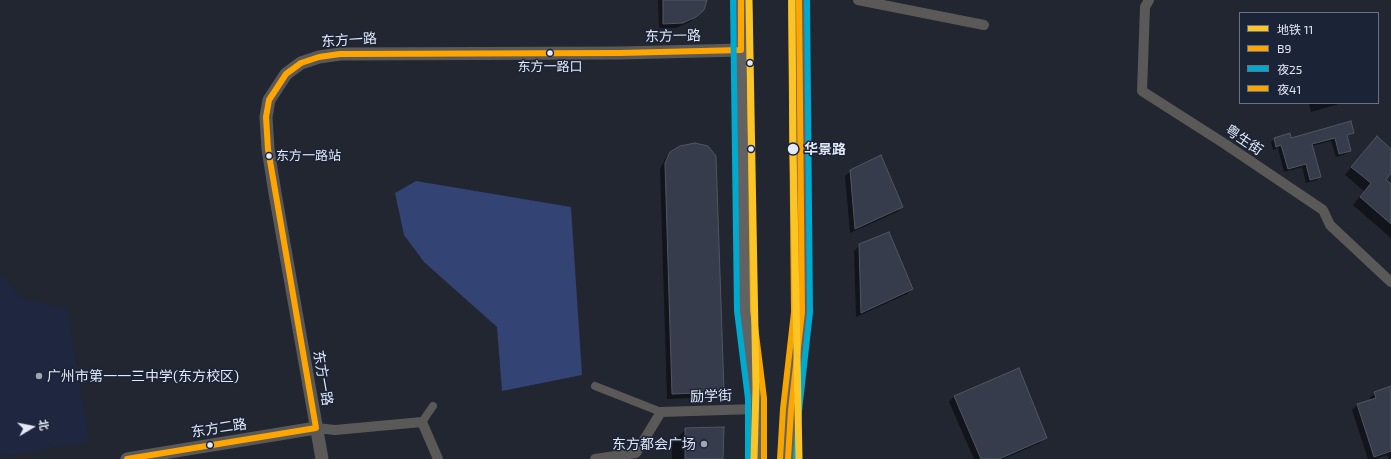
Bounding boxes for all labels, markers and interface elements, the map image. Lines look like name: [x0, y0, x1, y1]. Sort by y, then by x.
legend: [1239, 12, 1379, 104]
text: 地铁 11: [1277, 22, 1313, 36]
street label: 东方一路: [645, 27, 701, 45]
street label: 东方一路: [320, 30, 378, 50]
text: B9: [1277, 41, 1291, 55]
marker: 东方一路口: [545, 48, 555, 58]
unlabelled marker: [745, 58, 755, 68]
place label: 东方一路口: [518, 59, 582, 75]
text: 夜25: [1277, 62, 1302, 76]
text: 夜41: [1277, 82, 1301, 96]
street label: 粤生街: [1222, 121, 1266, 159]
place label: 华景路: [804, 141, 846, 157]
marker: 华景路: [786, 142, 800, 156]
unlabelled marker: [746, 144, 756, 154]
place label: 东方一路站: [276, 148, 341, 164]
marker: 东方一路站: [264, 151, 274, 161]
street label: 东方一路: [310, 349, 336, 407]
place label: 广州市第一一三中学(东方校区): [47, 368, 239, 384]
marker: 广州市第一一三中学(东方校区): [34, 371, 44, 381]
street label: 励学街: [690, 387, 732, 405]
north arrow: [12, 407, 52, 447]
street label: 东方二路: [190, 415, 248, 441]
text: 北: [37, 418, 52, 431]
place label: 东方都会广场: [612, 436, 696, 452]
marker: 东方都会广场: [699, 439, 709, 449]
unlabelled marker: [205, 440, 215, 450]

